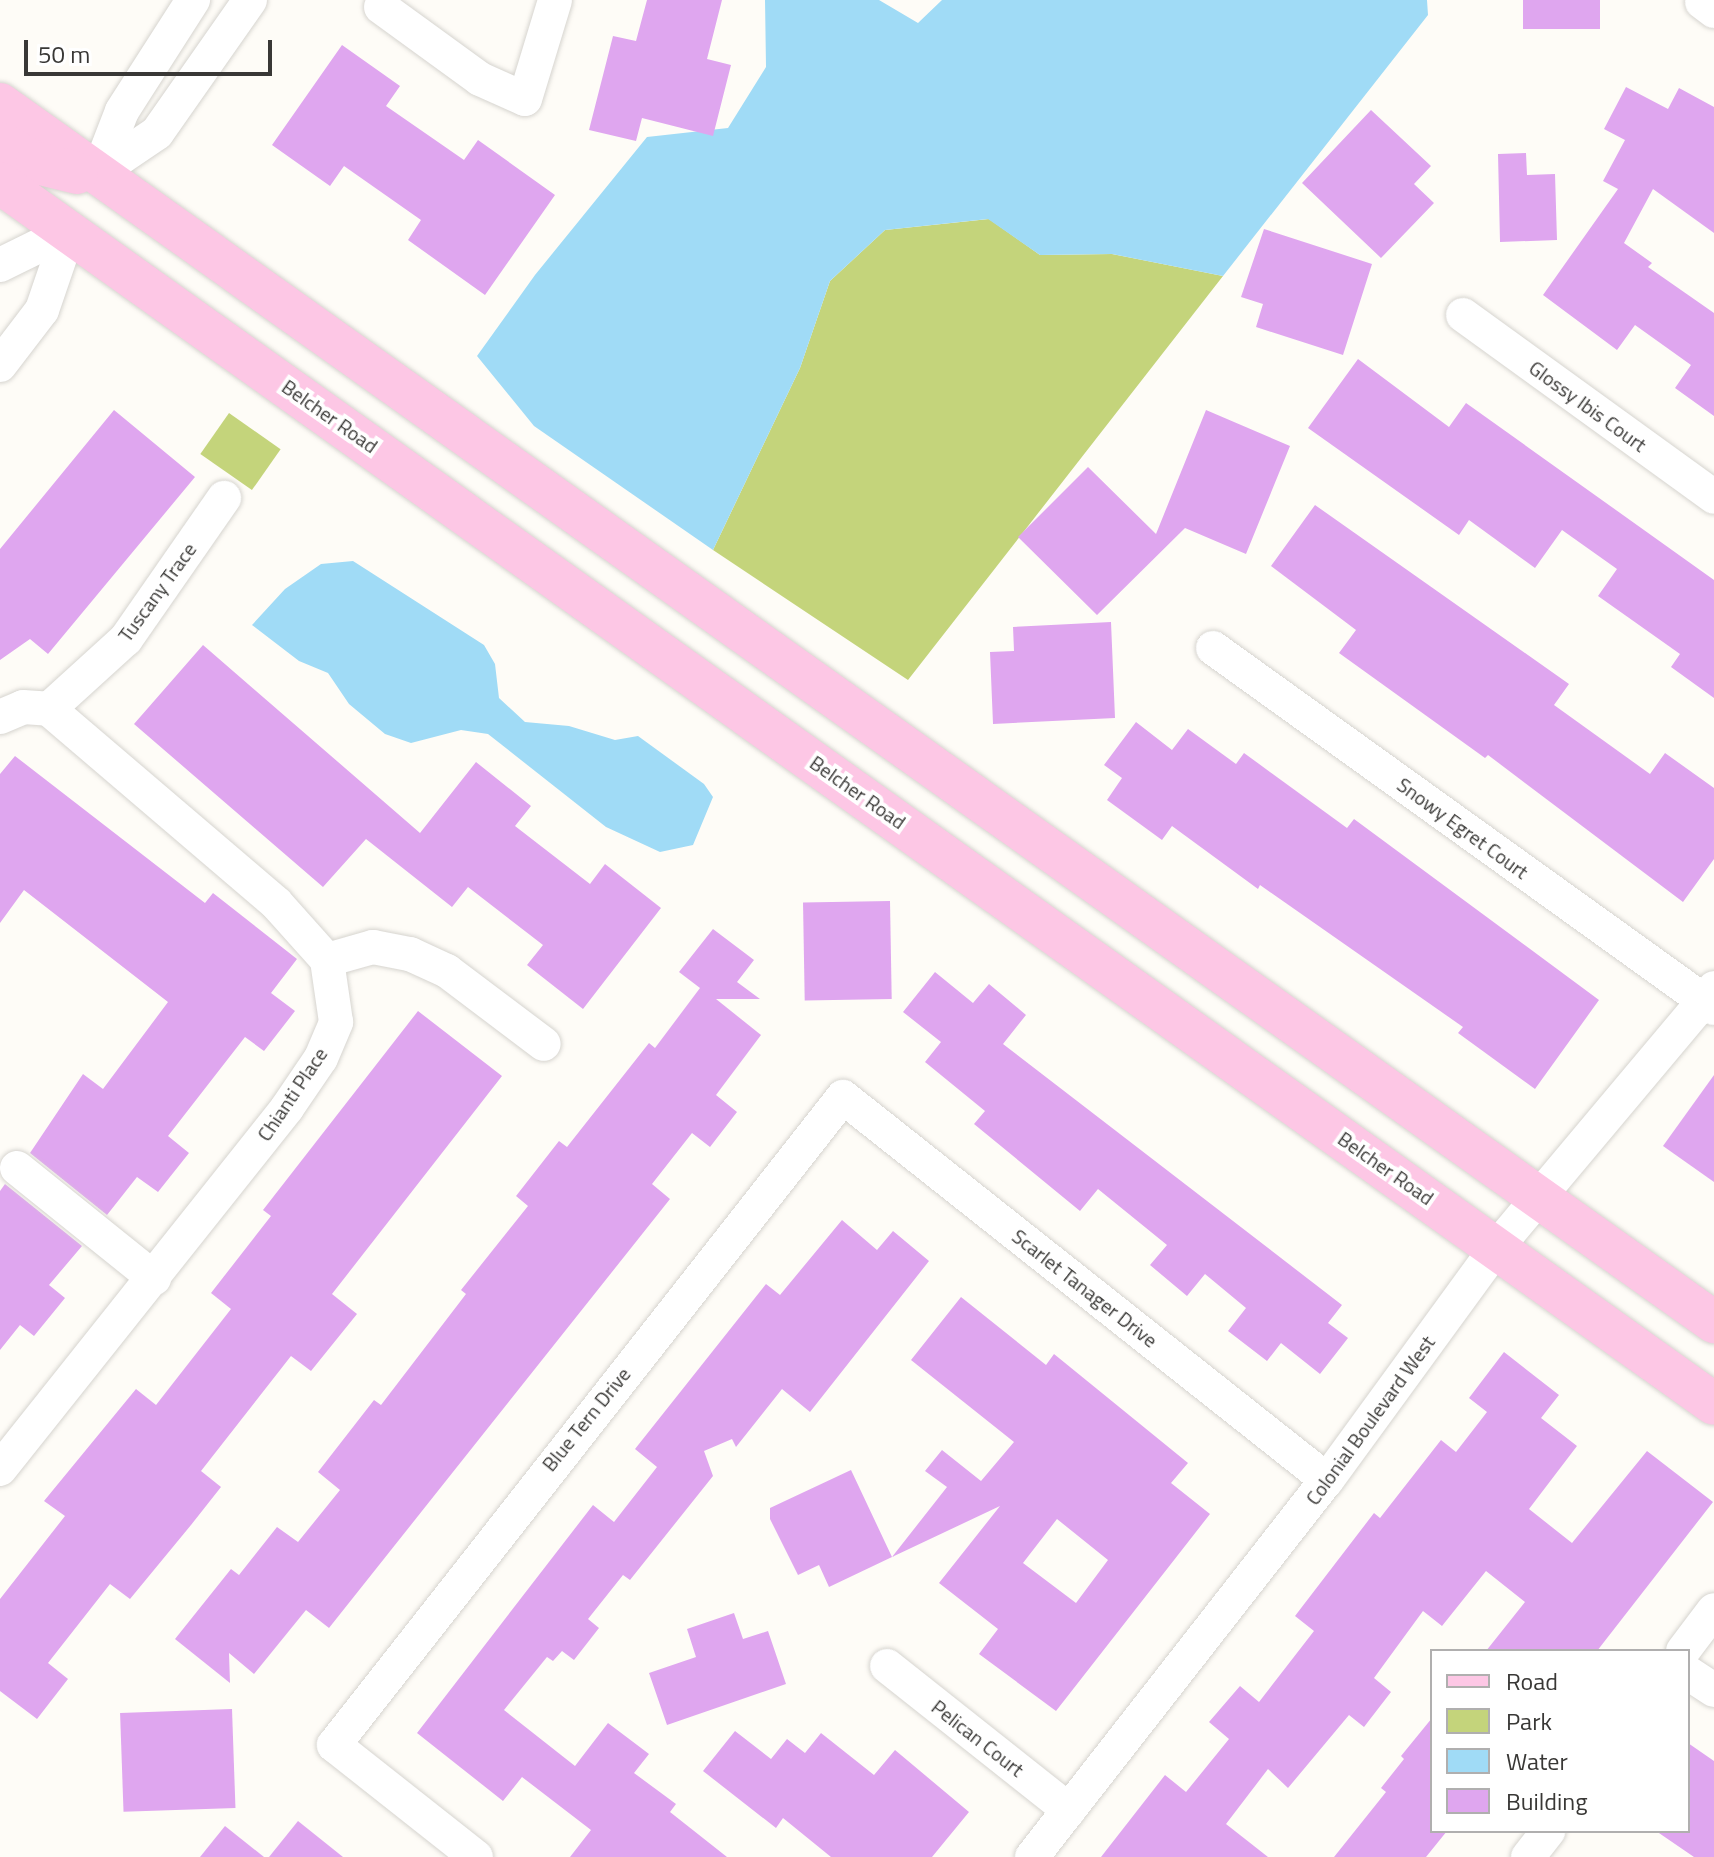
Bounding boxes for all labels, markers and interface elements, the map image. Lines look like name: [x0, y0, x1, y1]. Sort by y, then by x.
scale bar: [28, 24, 276, 74]
text: 50 m: [38, 36, 90, 72]
street label: Glossy Ibis Court: [1525, 355, 1651, 457]
street label: Belcher Road: [278, 374, 382, 458]
street label: Tuscany Trace: [113, 538, 201, 646]
street label: Belcher Road: [806, 750, 910, 834]
street label: Snowy Egret Court: [1393, 772, 1533, 884]
street label: Chianti Place: [252, 1043, 332, 1145]
street label: Belcher Road: [1334, 1126, 1438, 1210]
street label: Scarlet Tanager Drive: [1008, 1224, 1162, 1352]
street label: Colonial Boulevard West: [1300, 1331, 1440, 1509]
street label: Blue Tern Drive: [537, 1362, 635, 1476]
legend: [1430, 1649, 1690, 1833]
text: Road: [1506, 1663, 1558, 1699]
street label: Pelican Court: [927, 1695, 1029, 1781]
text: Park: [1506, 1703, 1552, 1739]
text: Water: [1506, 1743, 1568, 1779]
text: Building: [1506, 1783, 1588, 1819]

